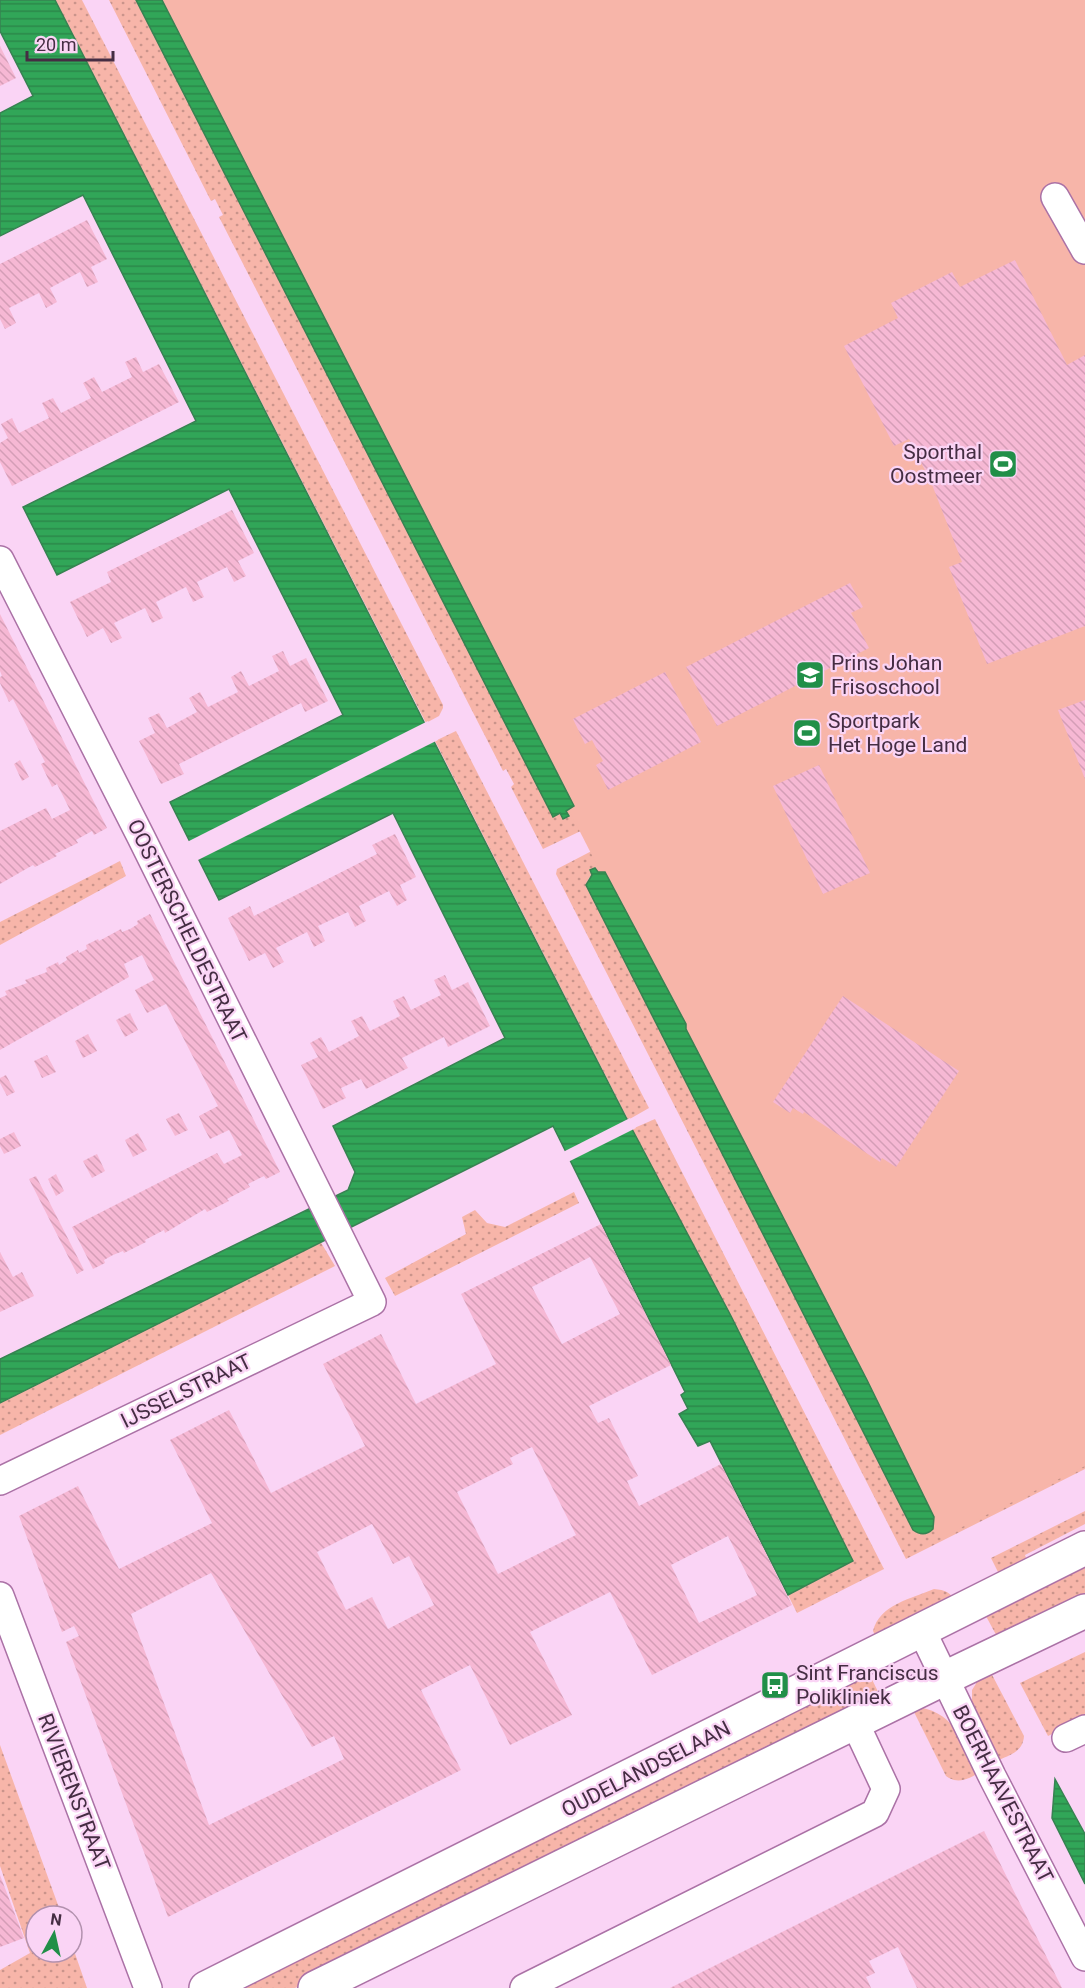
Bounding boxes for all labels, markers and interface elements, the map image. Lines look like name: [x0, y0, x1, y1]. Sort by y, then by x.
scale bar: [27, 24, 112, 62]
text: 20 m: [36, 34, 76, 55]
place label: Sporthal Oostmeer: [890, 440, 982, 488]
sports icon: Sporthal Oostmeer: [987, 448, 1019, 480]
place label: Prins Johan Frisoschool: [831, 651, 942, 699]
school or university icon: Prins Johan Frisoschool: [794, 659, 826, 691]
place label: Sportpark Het Hoge Land: [828, 709, 967, 757]
sports icon: Sportpark Het Hoge Land: [791, 717, 823, 749]
street label: OOSTERSCHELDESTRAAT: [122, 815, 252, 1047]
street label: IJSSELSTRAAT: [117, 1349, 256, 1433]
place label: Sint Franciscus Polikliniek: [796, 1661, 939, 1709]
bus stop icon: Sint Franciscus Polikliniek: [759, 1669, 791, 1701]
street label: BOERHAAVESTRAAT: [948, 1701, 1058, 1887]
street label: RIVIERENSTRAAT: [33, 1710, 115, 1874]
street label: OUDELANDSELAAN: [558, 1716, 734, 1822]
north arrow: [24, 1904, 84, 1964]
text: N: [49, 1909, 63, 1930]

